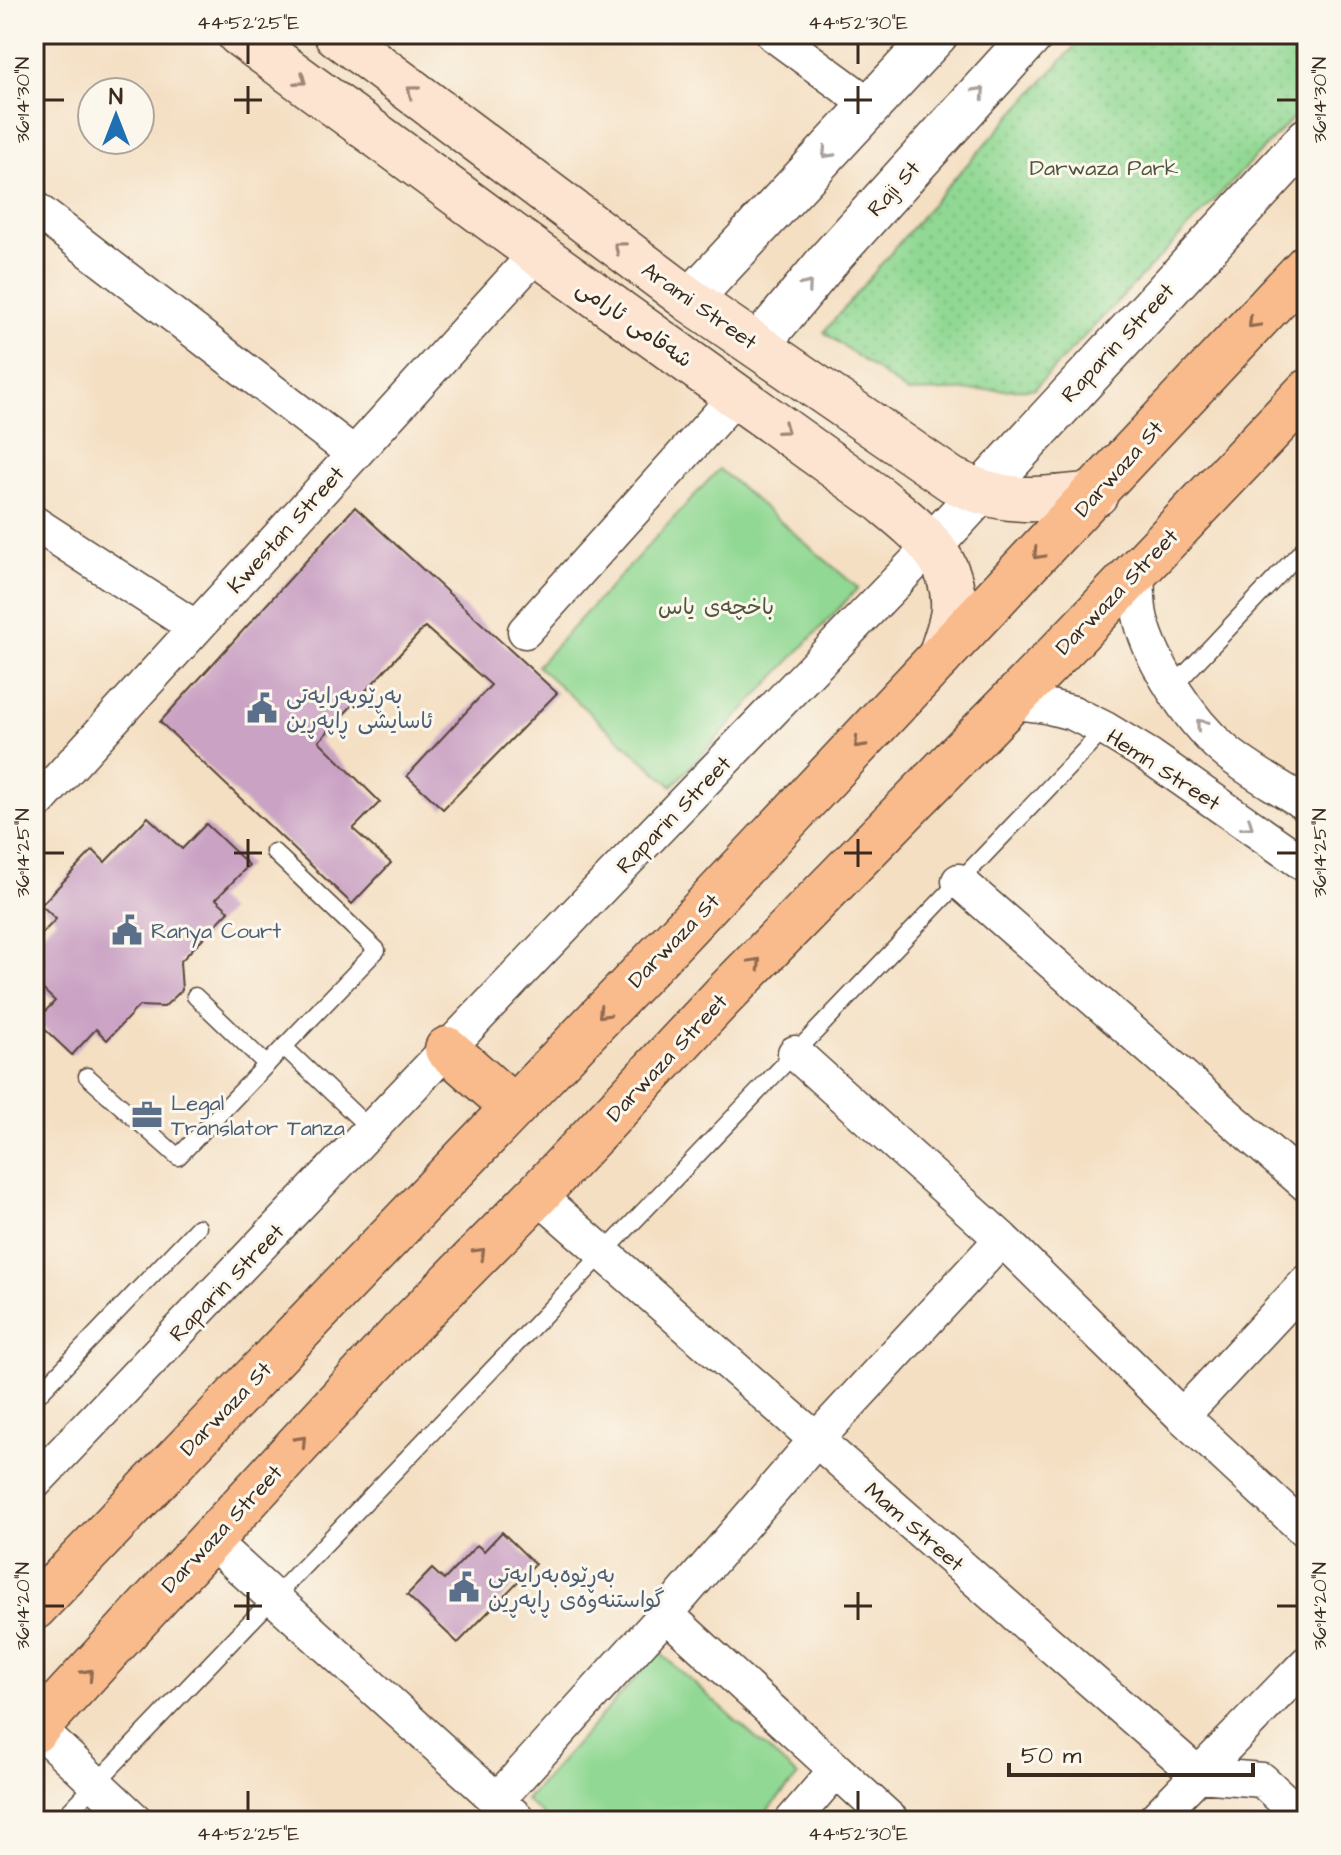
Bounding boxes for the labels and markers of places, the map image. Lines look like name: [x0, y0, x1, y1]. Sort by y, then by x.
place label: بەڕێوبەرایەتی ئاسایشی ڕاپەڕین: [286, 681, 433, 739]
public building icon: بەڕێوبەرایەتی ئاسایشی ڕاپەڕین: [245, 691, 279, 725]
public building icon: Ranya Court: [110, 913, 144, 947]
place label: Ranya Court: [151, 916, 281, 948]
place label: Legal Translator Tanza: [171, 1088, 345, 1144]
office icon: Legal Translator Tanza: [130, 1098, 164, 1132]
place label: بەڕێوەبەرایەتی گواستنەوەی ڕاپەڕین: [488, 1560, 665, 1618]
public building icon: بەڕێوەبەرایەتی گواستنەوەی ڕاپەڕین: [447, 1570, 481, 1604]

